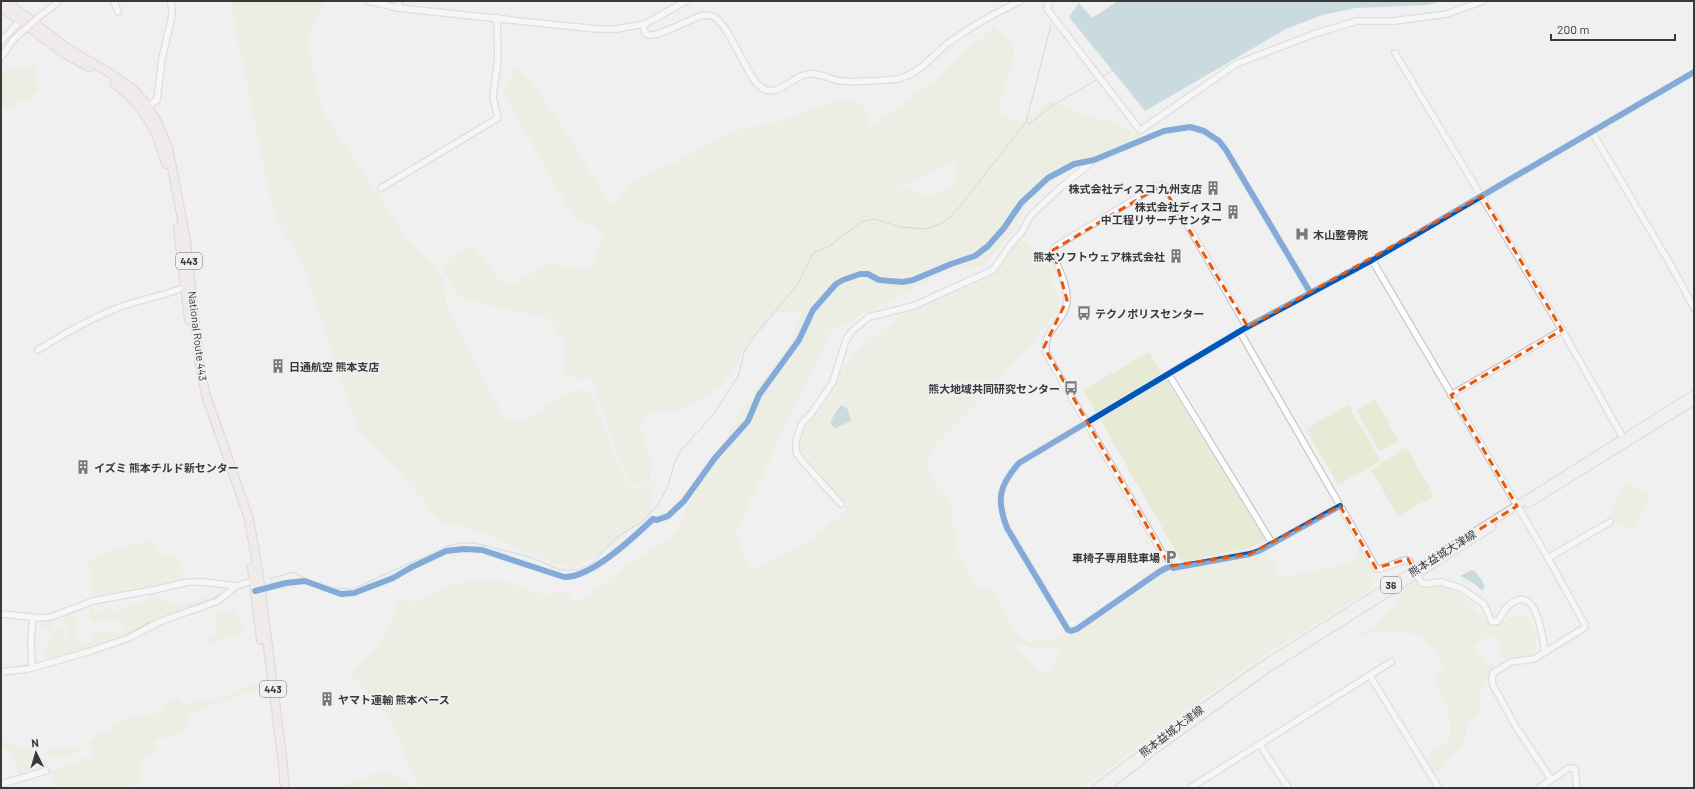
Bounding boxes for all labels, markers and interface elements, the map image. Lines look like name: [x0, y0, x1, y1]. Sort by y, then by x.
scale bar: [1551, 16, 1675, 42]
text: 200 m: [1557, 22, 1589, 36]
building icon: 株式会社ディスコ 九州支店: [1205, 180, 1221, 196]
place label: 株式会社ディスコ 九州支店: [1069, 182, 1202, 195]
place label: 株式会社ディスコ 中工程リサーチセンター: [1101, 200, 1222, 226]
building icon: 株式会社ディスコ 中工程リサーチセンター: [1225, 204, 1241, 220]
hospital icon: 木山整骨院: [1294, 226, 1310, 242]
place label: 木山整骨院: [1313, 228, 1368, 241]
building icon: 熊本ソフトウェア株式会社: [1168, 248, 1184, 264]
place label: 熊本ソフトウェア株式会社: [1033, 250, 1165, 263]
road number: 443: [176, 253, 202, 269]
street label: National Route 443: [186, 290, 210, 382]
bus stop icon: テクノポリスセンター: [1076, 305, 1092, 321]
place label: テクノポリスセンター: [1095, 307, 1204, 320]
building icon: 日通航空 熊本支店: [270, 358, 286, 374]
place label: 日通航空 熊本支店: [289, 360, 379, 373]
bus stop icon: 熊大地域共同研究センター: [1063, 380, 1079, 396]
place label: 熊大地域共同研究センター: [928, 382, 1060, 395]
building icon: イズミ 熊本チルド新センター: [75, 459, 91, 475]
place label: イズミ 熊本チルド新センター: [94, 461, 239, 474]
street label: 熊本益城大津線: [1406, 527, 1478, 579]
parking icon: 車椅子専用駐車場: [1163, 549, 1179, 565]
place label: 車椅子専用駐車場: [1072, 551, 1160, 564]
road number: 36: [1381, 577, 1401, 593]
road number: 443: [260, 681, 286, 697]
building icon: ヤマト運輸 熊本ベース: [319, 691, 335, 707]
place label: ヤマト運輸 熊本ベース: [338, 693, 450, 706]
street label: 熊本益城大津線: [1136, 703, 1206, 759]
north arrow: [16, 733, 56, 773]
text: N: [31, 736, 39, 749]

